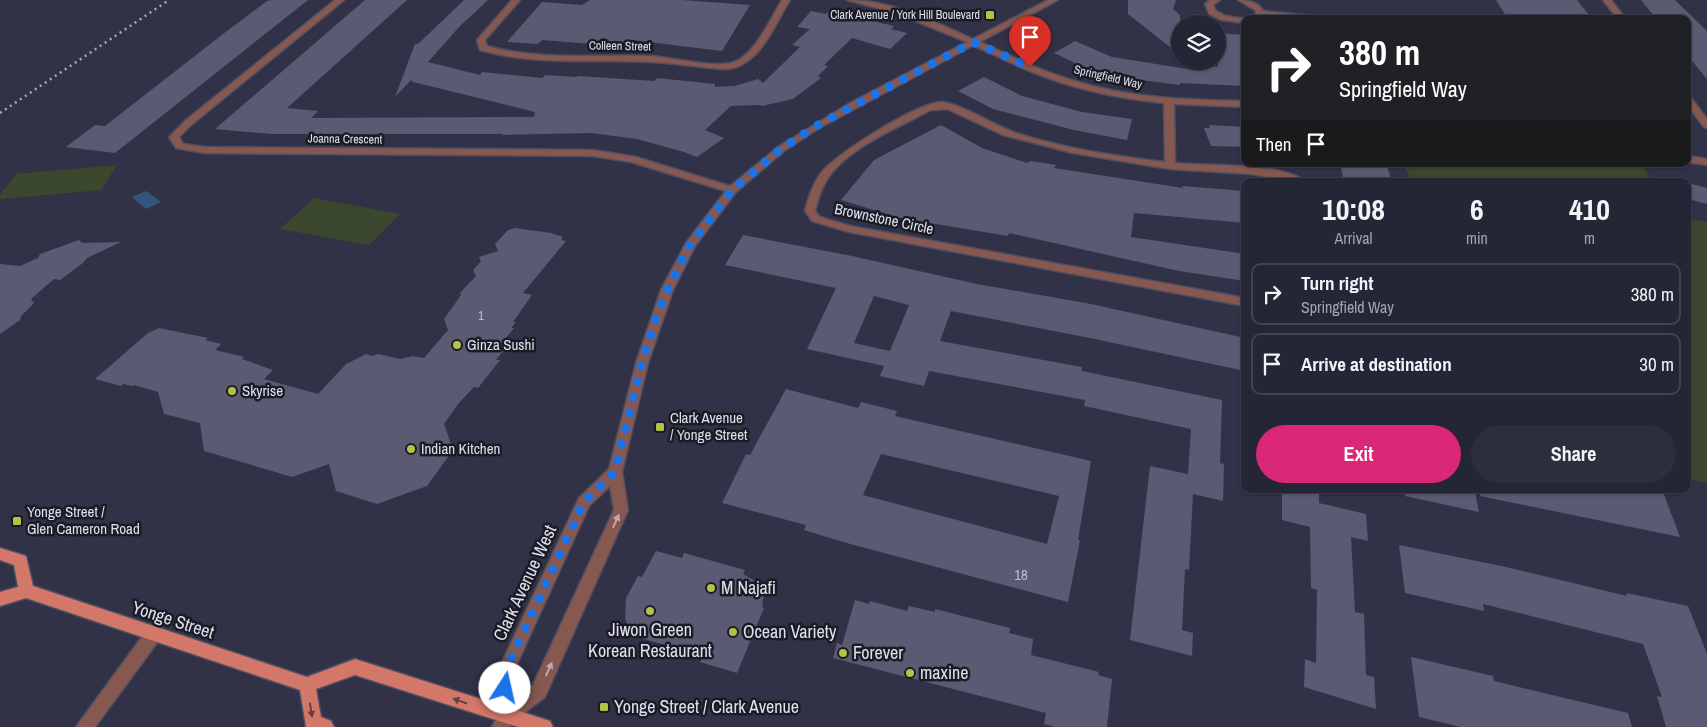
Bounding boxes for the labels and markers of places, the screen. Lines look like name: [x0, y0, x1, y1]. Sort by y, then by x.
place label: Clark Avenue / York Hill Boulevard: [830, 7, 980, 23]
marker: Clark Avenue / York Hill Boulevard: [984, 9, 996, 21]
pin: [1009, 16, 1051, 67]
place label: Ginza Sushi: [467, 334, 535, 355]
marker: Ginza Sushi: [451, 339, 463, 351]
place label: Skyrise: [242, 380, 283, 401]
marker: Skyrise: [226, 385, 238, 397]
place label: Clark Avenue / Yonge Street: [670, 407, 748, 445]
marker: Clark Avenue / Yonge Street: [654, 421, 666, 433]
place label: Indian Kitchen: [421, 438, 500, 459]
marker: Indian Kitchen: [405, 443, 417, 455]
place label: Yonge Street / Glen Cameron Road: [27, 501, 140, 539]
marker: Yonge Street / Glen Cameron Road: [11, 515, 23, 527]
place label: M Najafi: [721, 575, 776, 600]
marker: M Najafi: [705, 582, 717, 594]
marker: Jiwon Green Korean Restaurant: [644, 605, 656, 617]
place label: Jiwon Green Korean Restaurant: [588, 617, 712, 663]
place label: Ocean Variety: [743, 619, 837, 644]
marker: Ocean Variety: [727, 626, 739, 638]
place label: Forever: [853, 640, 903, 665]
marker: Forever: [837, 647, 849, 659]
place label: maxine: [920, 660, 968, 685]
marker: maxine: [904, 667, 916, 679]
place label: Yonge Street / Clark Avenue: [614, 694, 799, 719]
marker: Yonge Street / Clark Avenue: [598, 701, 610, 713]

